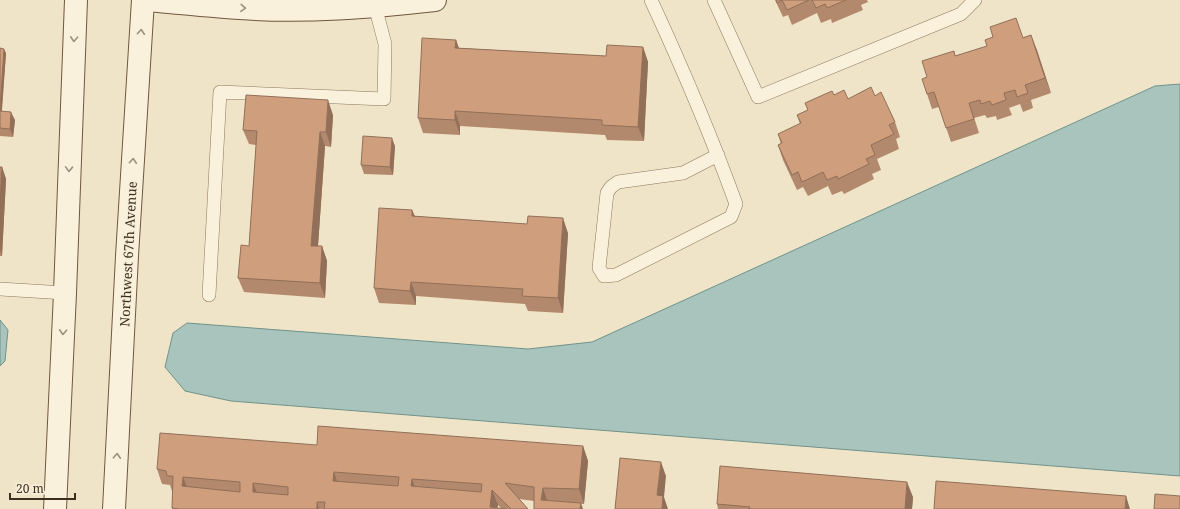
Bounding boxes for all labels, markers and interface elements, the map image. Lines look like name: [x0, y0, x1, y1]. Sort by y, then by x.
one-way arrow: [240, 4, 246, 13]
one-way arrow: [137, 28, 146, 35]
one-way arrow: [70, 36, 79, 42]
one-way arrow: [128, 158, 137, 164]
one-way arrow: [65, 166, 73, 172]
street label: Northwest 67th Avenue: [115, 181, 141, 327]
one-way arrow: [59, 329, 68, 335]
one-way arrow: [113, 453, 121, 459]
scale bar: [10, 475, 75, 501]
text: 20 m: [16, 480, 44, 497]

